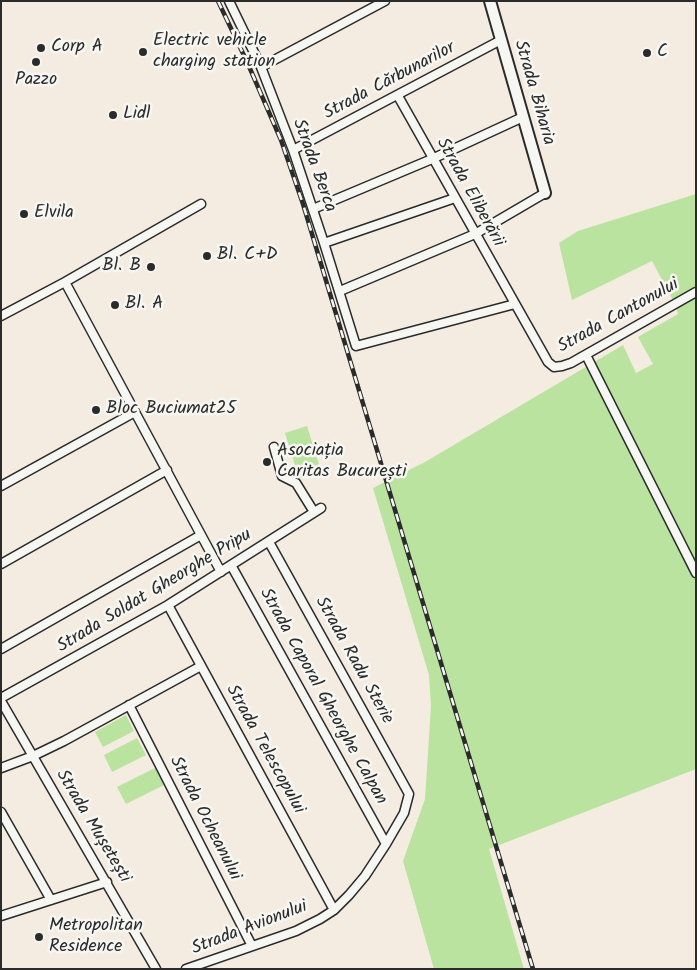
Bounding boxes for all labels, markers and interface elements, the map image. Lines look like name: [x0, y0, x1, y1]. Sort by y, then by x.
place label: Electric vehicle charging station: [153, 31, 275, 74]
place label: Corp A: [51, 37, 103, 59]
street label: Strada Cărbunarilor: [321, 38, 459, 126]
street label: Strada Biharia: [508, 38, 558, 148]
marker: Corp A: [35, 42, 47, 54]
place label: C: [657, 42, 668, 64]
marker: Electric vehicle charging station: [137, 46, 149, 58]
marker: C: [641, 47, 653, 59]
marker: Pazzo: [30, 56, 42, 68]
place label: Pazzo: [15, 70, 57, 92]
place label: Lidl: [123, 104, 151, 126]
marker: Lidl: [107, 109, 119, 121]
street label: Strada Berca: [286, 116, 340, 216]
street label: Strada Eliberării: [430, 135, 508, 251]
place label: Elvila: [34, 203, 74, 225]
marker: Elvila: [18, 208, 30, 220]
place label: Bl. C+D: [217, 245, 278, 267]
marker: Bl. C+D: [201, 250, 213, 262]
place label: Bl. B: [102, 256, 141, 278]
marker: Bl. B: [145, 261, 157, 273]
street label: Strada Cantonului: [555, 275, 683, 359]
place label: Bl. A: [125, 294, 163, 316]
marker: Bl. A: [109, 299, 121, 311]
place label: Bloc Buciumat25: [106, 399, 236, 421]
marker: Bloc Buciumat25: [90, 404, 102, 416]
place label: Asociația Caritas București: [277, 441, 407, 484]
marker: Asociația Caritas București: [261, 456, 273, 468]
street label: Strada Soldat Gheorghe Pripu: [54, 525, 256, 659]
street label: Strada Caporal Gheorghe Calpan: [253, 585, 391, 809]
street label: Strada Radu Sterie: [309, 594, 397, 728]
street label: Strada Telescopului: [220, 682, 308, 818]
street label: Strada Ocheanului: [163, 753, 245, 885]
street label: Strada Mușetești: [50, 767, 134, 887]
street label: Strada Avionului: [189, 897, 311, 961]
place label: Metropolitan Residence: [49, 916, 143, 959]
marker: Metropolitan Residence: [33, 931, 45, 943]

